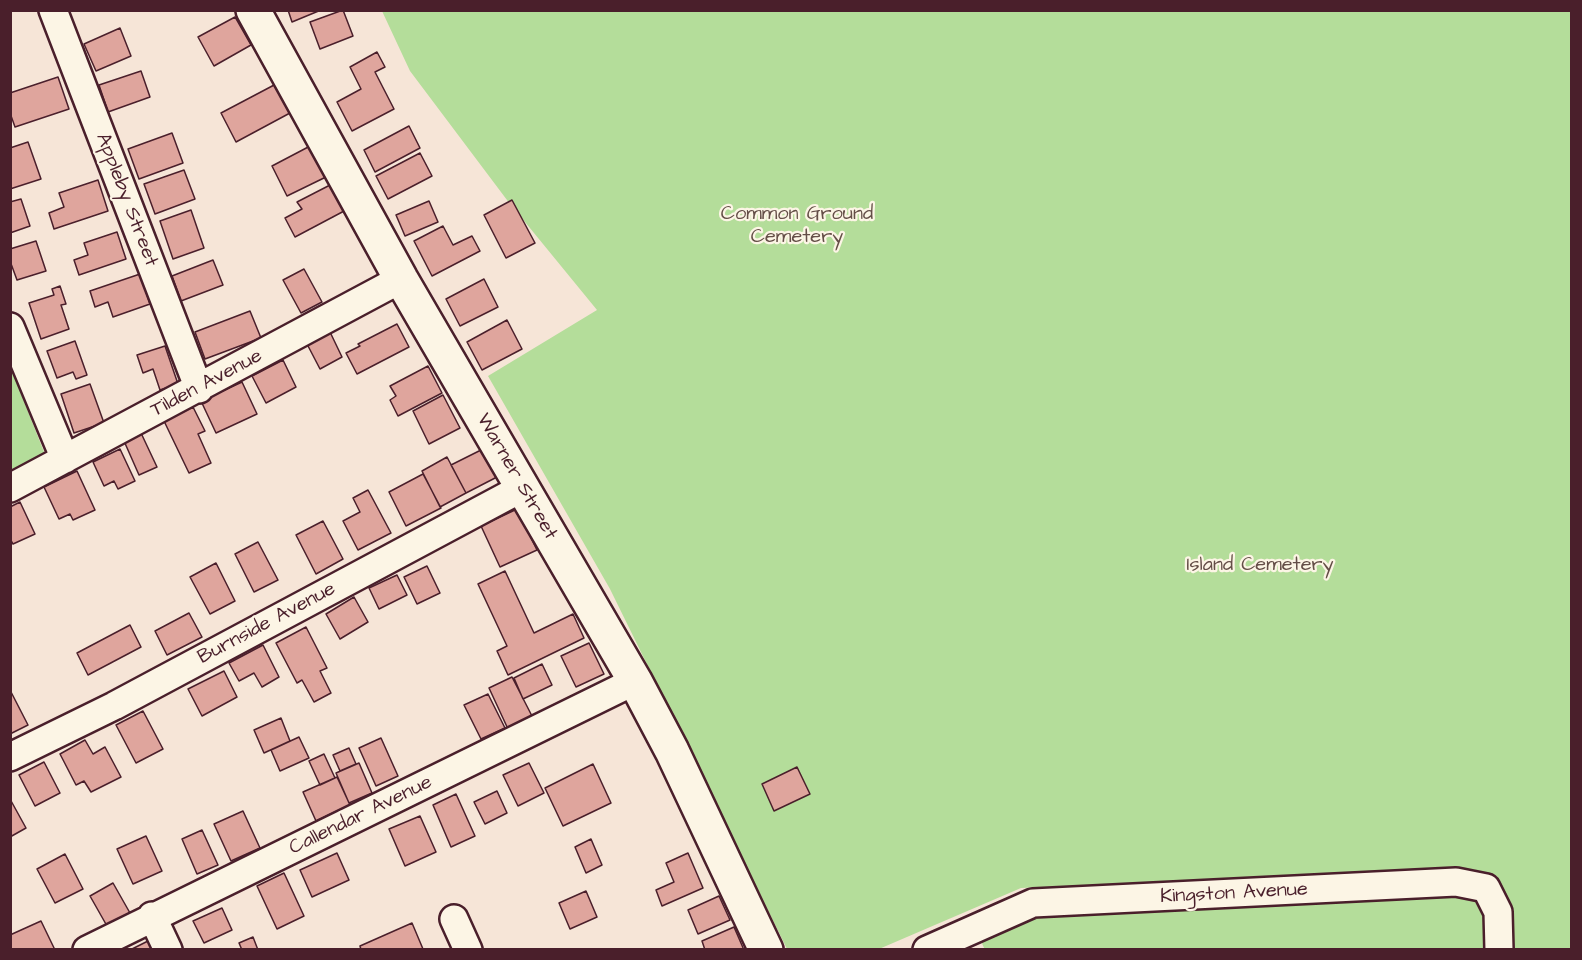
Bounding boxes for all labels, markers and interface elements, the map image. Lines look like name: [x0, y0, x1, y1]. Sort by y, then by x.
street label: Appleby Street: [90, 130, 162, 270]
park label: Common Ground Cemetery: [721, 203, 873, 250]
street label: Tilden Avenue: [147, 345, 267, 423]
street label: Warner Street: [470, 410, 562, 544]
park label: Island Cemetery: [1187, 554, 1333, 578]
street label: Burnside Avenue: [194, 578, 340, 670]
street label: Callendar Avenue: [286, 771, 436, 861]
street label: Kingston Avenue: [1160, 878, 1308, 910]

